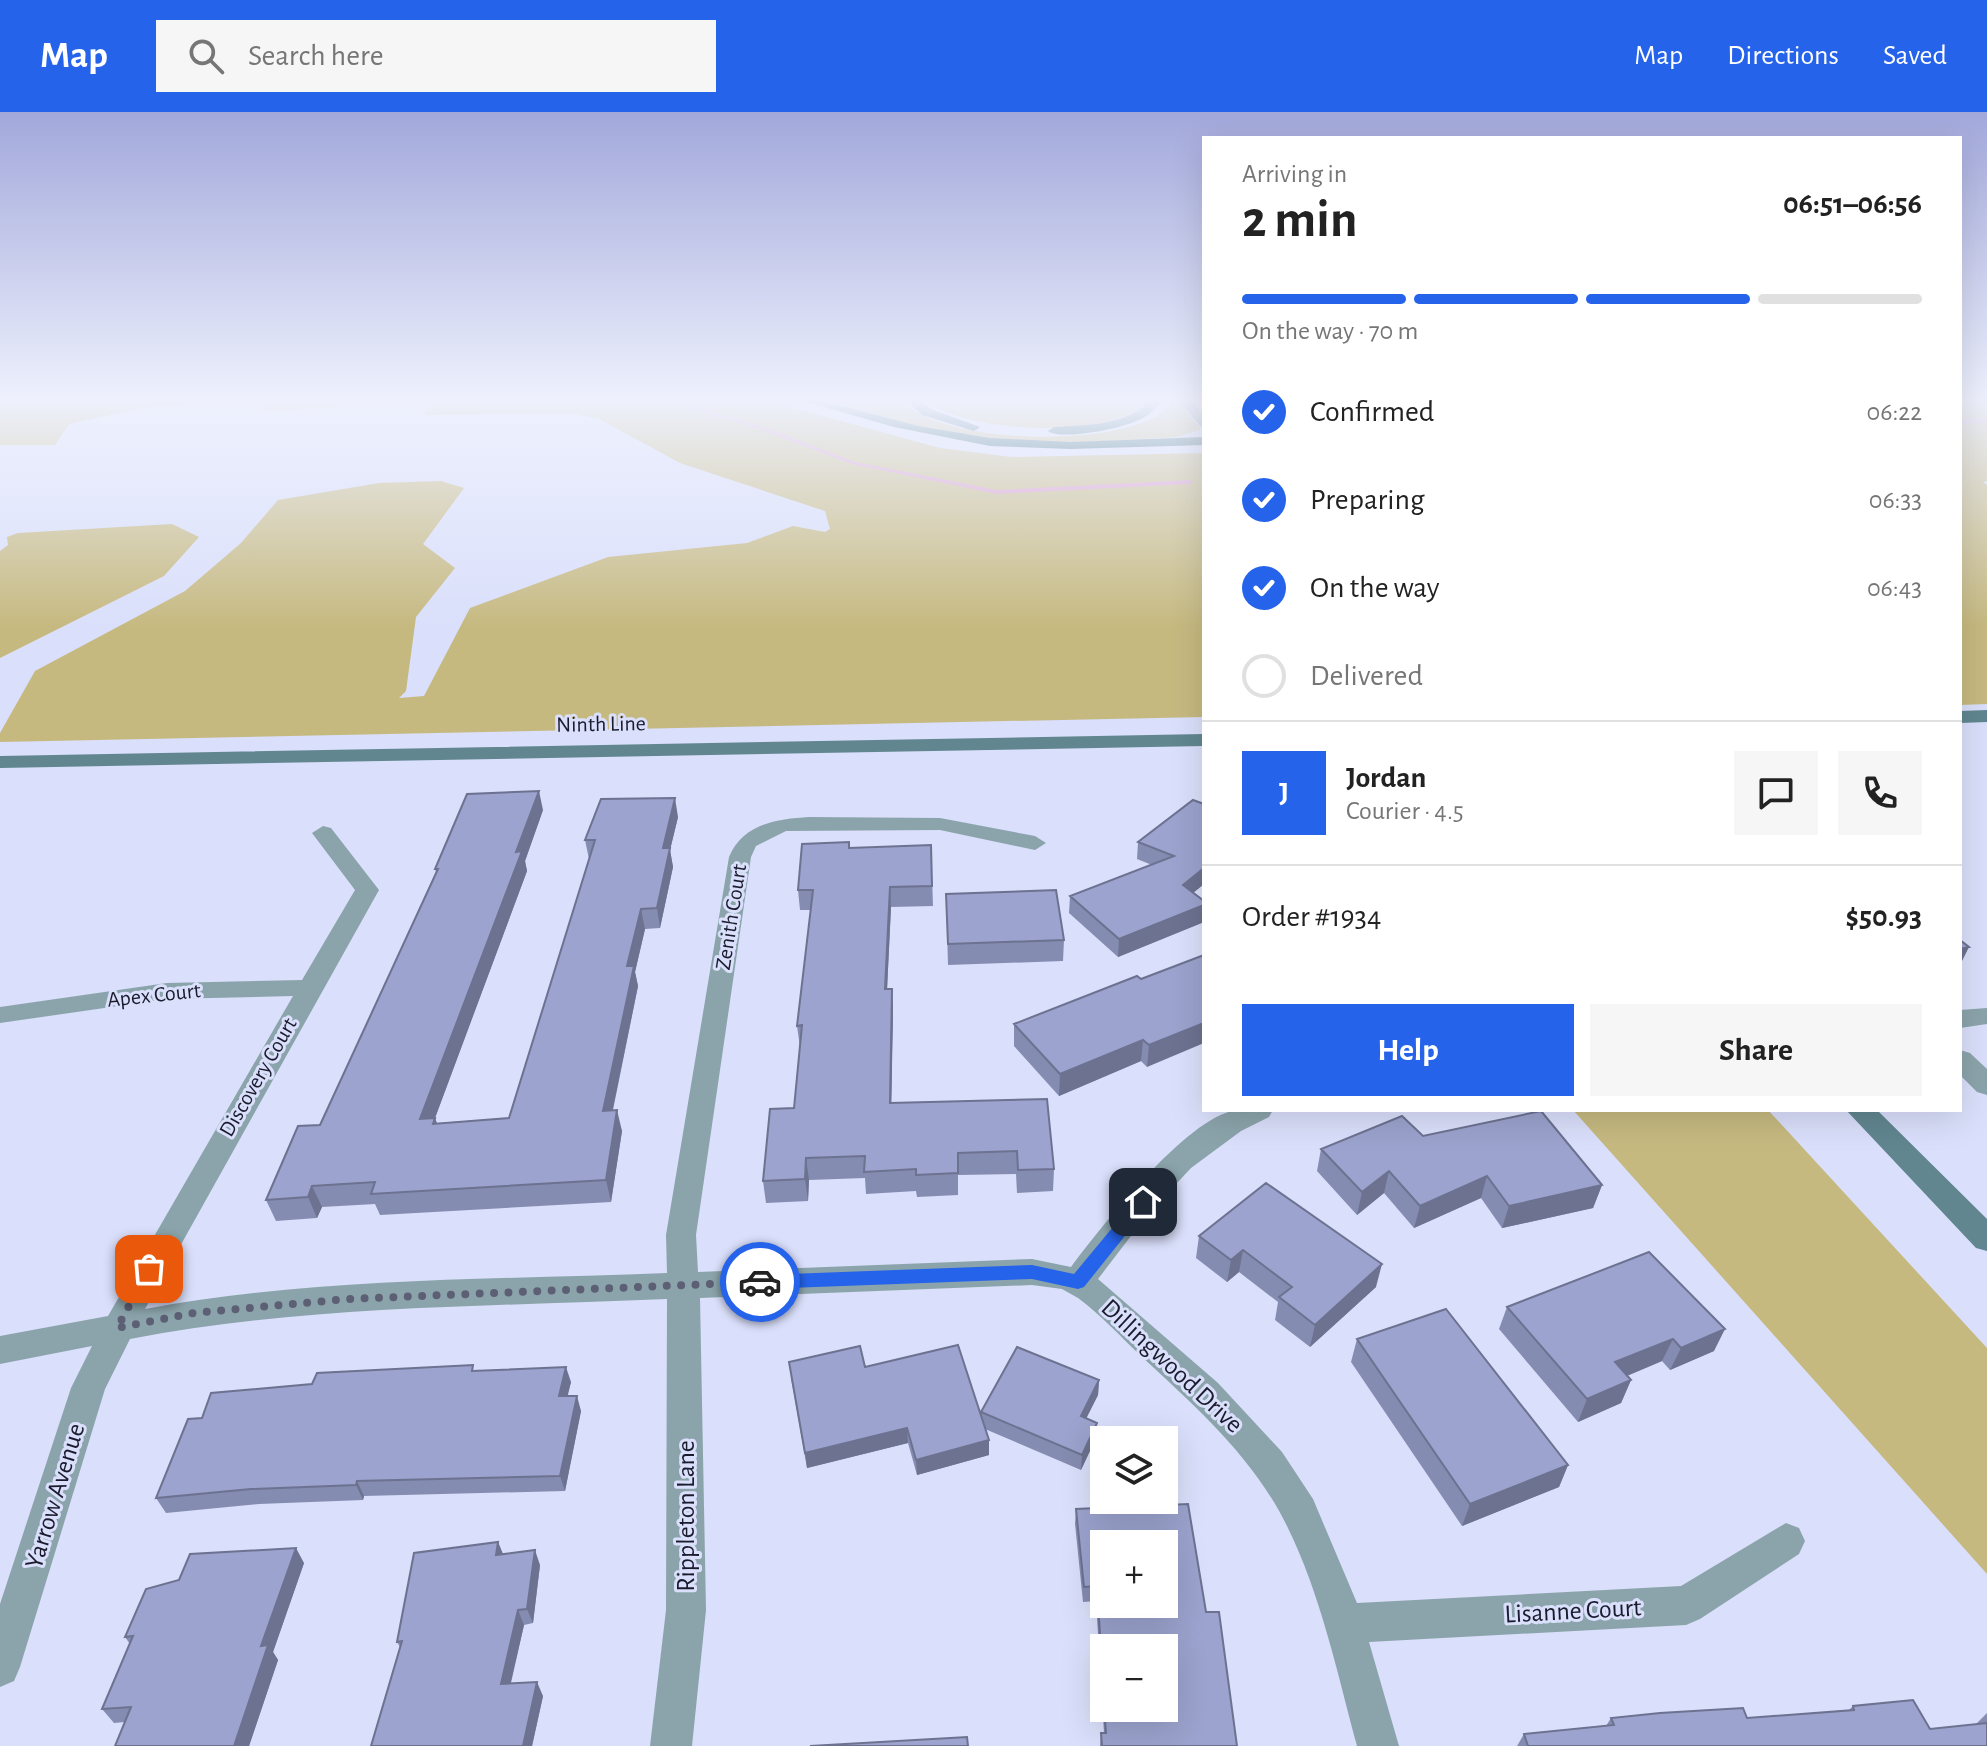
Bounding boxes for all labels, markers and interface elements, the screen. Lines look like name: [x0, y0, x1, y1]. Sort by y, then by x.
search box: [156, 20, 716, 92]
icon: search: [184, 34, 228, 78]
text: Map: [40, 37, 108, 75]
text: Search here: [248, 41, 384, 71]
text: Map: [1634, 42, 1683, 70]
text: Directions: [1727, 42, 1839, 70]
text: Saved: [1883, 42, 1947, 70]
text: Arriving in: [1242, 161, 1347, 187]
text: 06:51–06:56: [1783, 189, 1922, 219]
text: 2 min: [1242, 194, 1357, 246]
text: On the way · 70 m: [1242, 318, 1418, 344]
icon: check: [1242, 390, 1286, 434]
text: Confirmed: [1310, 397, 1434, 427]
text: 06:22: [1866, 399, 1922, 425]
icon: check: [1242, 478, 1286, 522]
text: Preparing: [1310, 485, 1425, 515]
text: 06:33: [1869, 487, 1922, 513]
icon: check: [1242, 566, 1286, 610]
text: On the way: [1310, 573, 1439, 603]
text: 06:43: [1867, 575, 1922, 601]
text: Delivered: [1310, 661, 1423, 691]
street label: Ninth Line: [556, 712, 646, 736]
button: chat: [1734, 751, 1818, 835]
button: phone: [1838, 751, 1922, 835]
text: Jordan: [1346, 763, 1426, 793]
text: J: [1279, 778, 1289, 808]
text: Courier · 4.5: [1346, 798, 1464, 824]
street label: Zenith Court: [712, 863, 750, 971]
text: Order #1934: [1242, 902, 1381, 932]
text: $50.93: [1846, 902, 1922, 932]
street label: Apex Court: [106, 979, 202, 1011]
button: Help: [1242, 1004, 1574, 1096]
button: Share: [1590, 1004, 1922, 1096]
street label: Discovery Court: [215, 1014, 301, 1140]
pin: [1109, 1168, 1177, 1236]
icon: home: [1121, 1180, 1165, 1224]
pin: [115, 1235, 183, 1303]
courier: [720, 1242, 800, 1322]
icon: bag: [127, 1247, 171, 1291]
icon: car: [738, 1260, 782, 1304]
street label: Dillingwood Drive: [1096, 1294, 1248, 1438]
street label: Yarrow Avenue: [21, 1420, 89, 1572]
map controls: [1090, 1426, 1178, 1722]
button: layers: [1090, 1426, 1178, 1514]
street label: Rippleton Lane: [673, 1440, 699, 1592]
button: +: [1090, 1530, 1178, 1618]
street label: Lisanne Court: [1504, 1594, 1642, 1628]
button: −: [1090, 1634, 1178, 1722]

